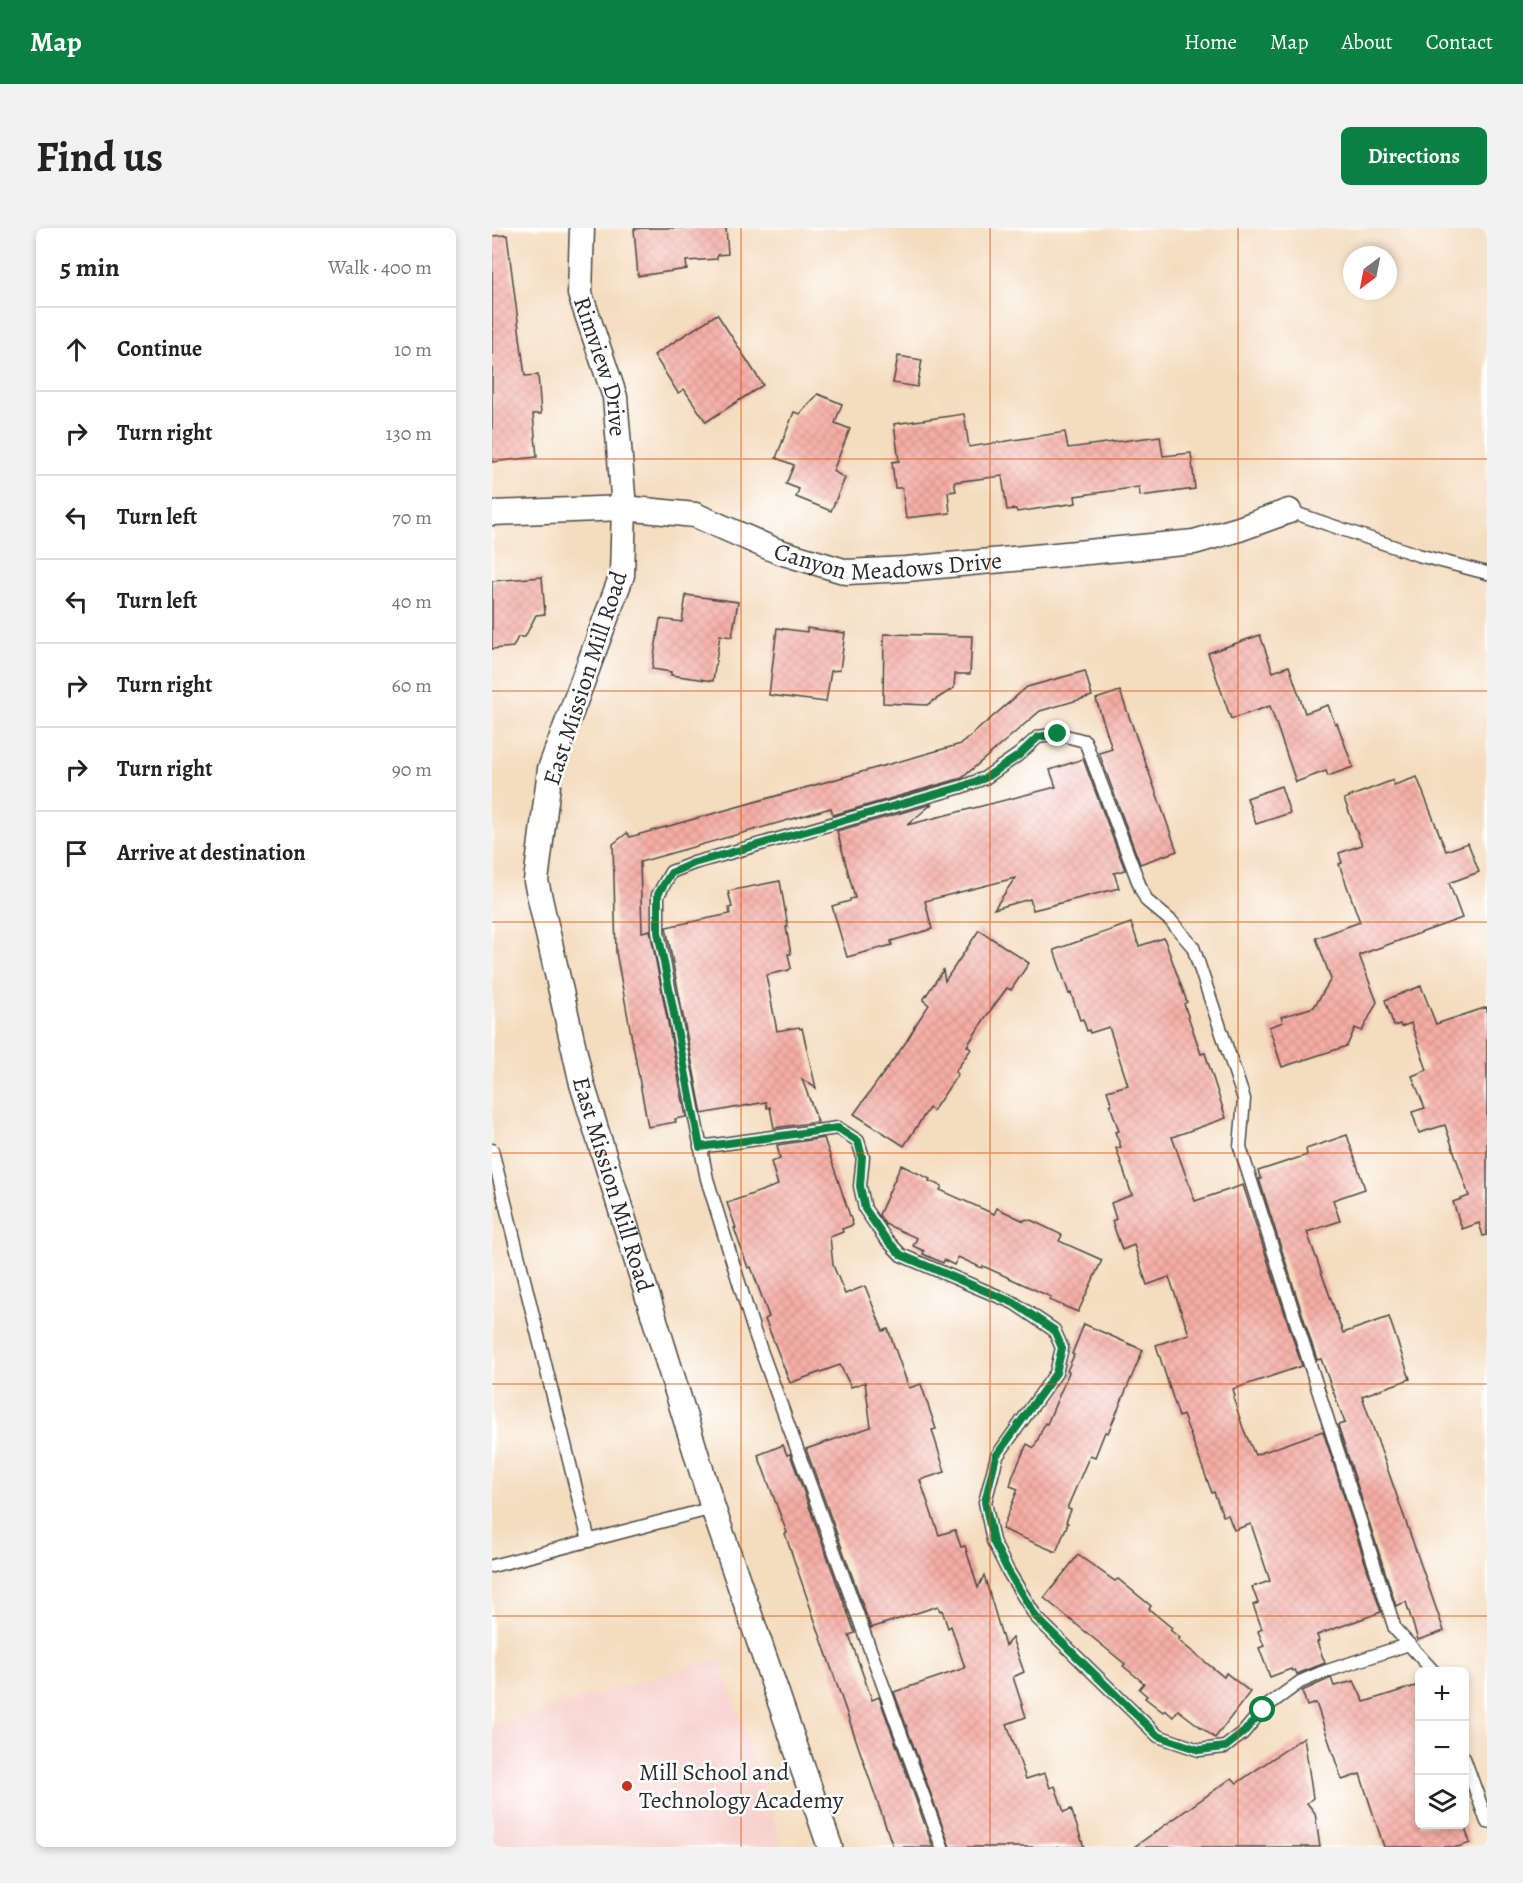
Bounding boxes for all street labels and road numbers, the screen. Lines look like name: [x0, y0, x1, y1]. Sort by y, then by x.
street label: Rimview Drive: [566, 292, 634, 438]
street label: Canyon Meadows Drive: [770, 535, 1003, 588]
street label: East Mission Mill Road: [535, 567, 635, 789]
street label: East Mission Mill Road: [565, 1074, 661, 1296]

